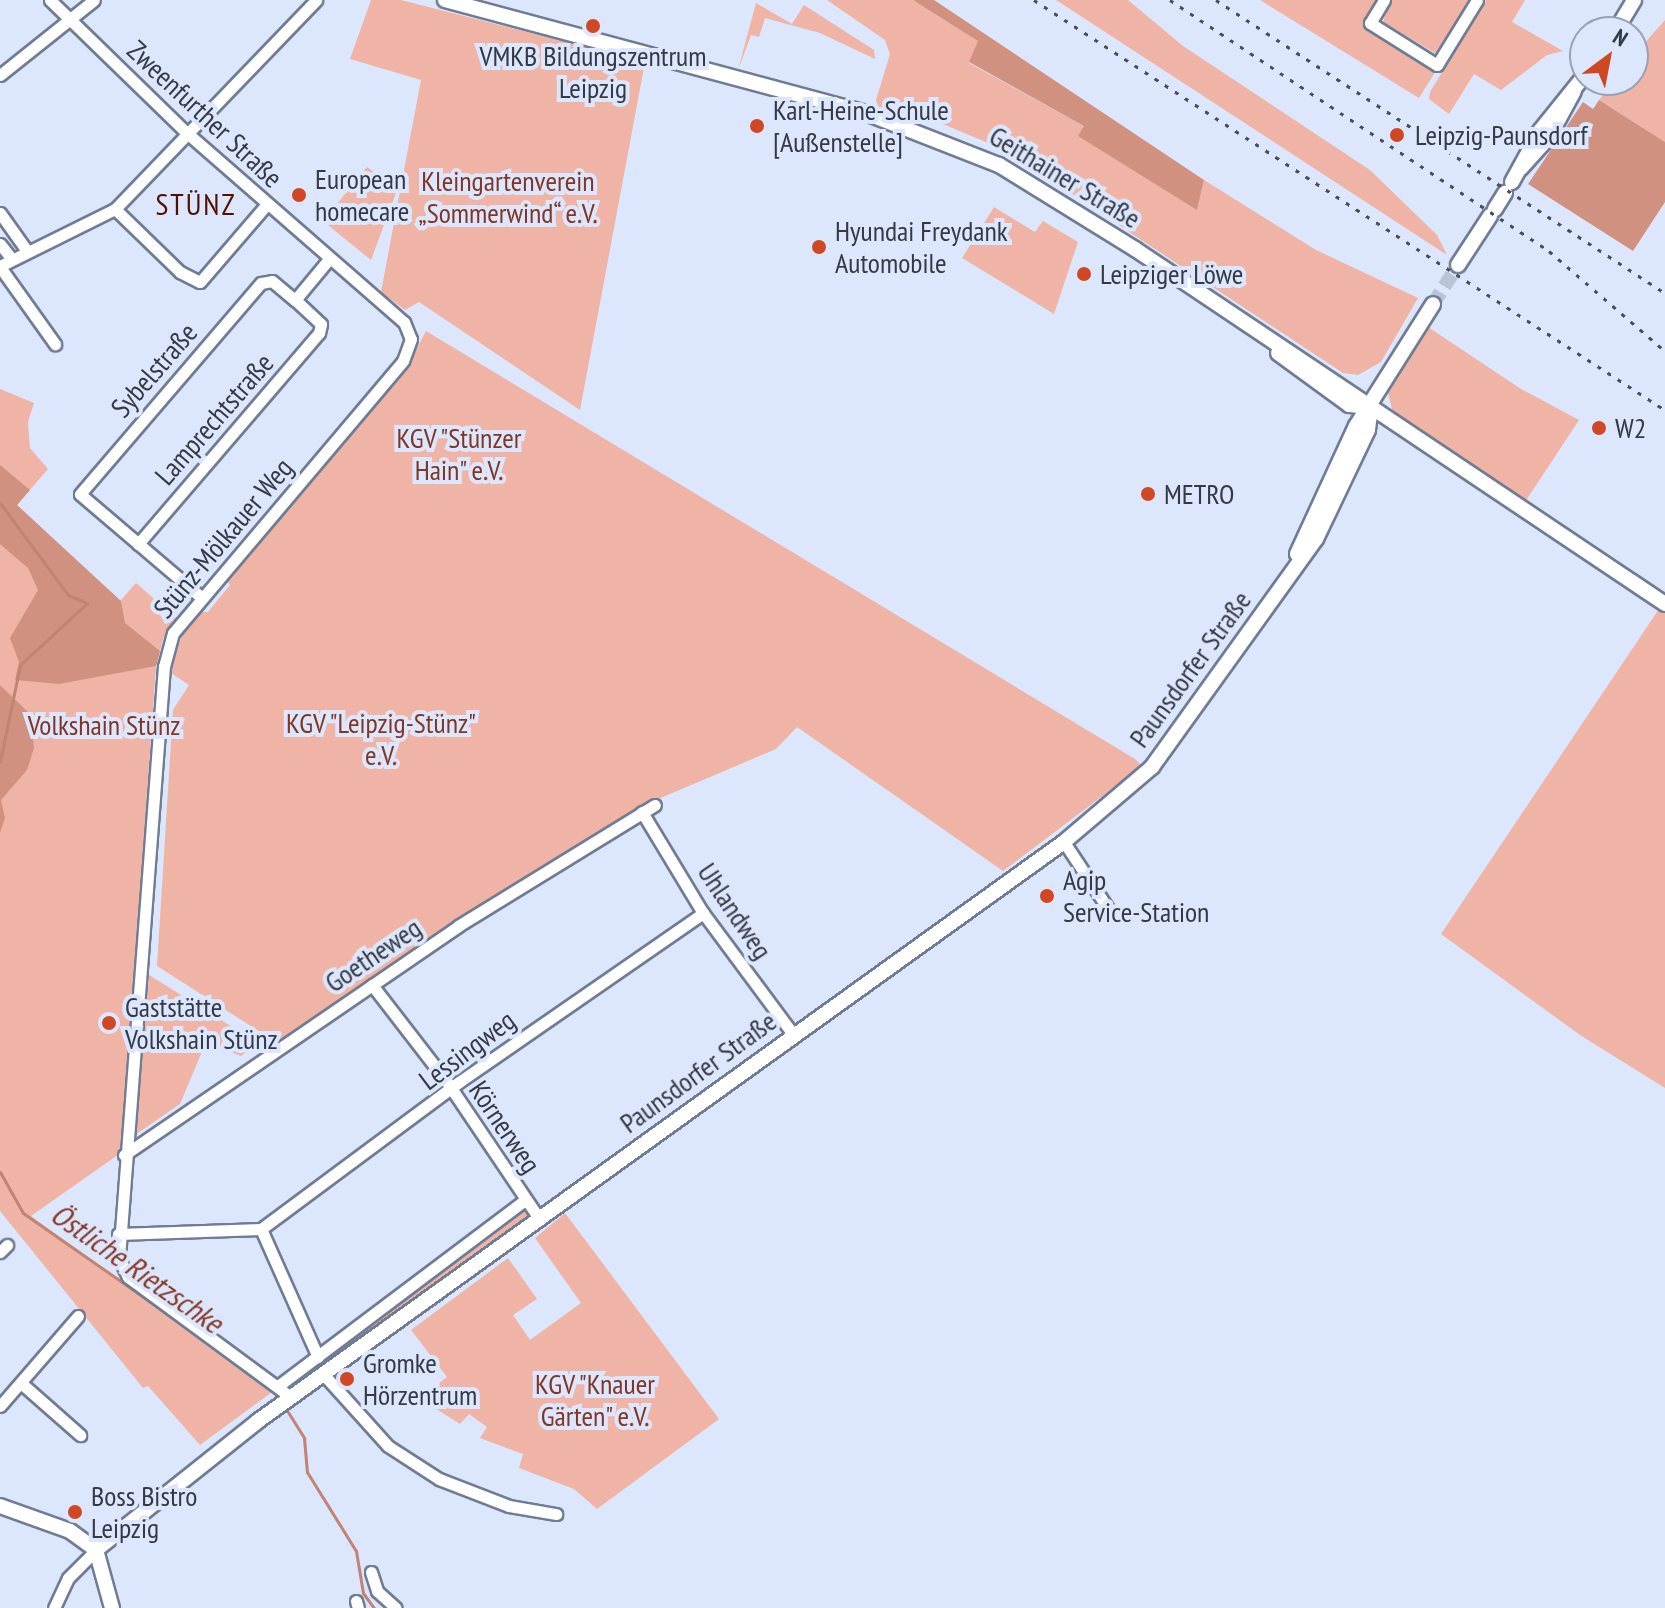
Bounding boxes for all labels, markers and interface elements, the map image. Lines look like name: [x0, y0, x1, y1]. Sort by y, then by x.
north arrow: [1569, 16, 1649, 96]
marker: VMKB Bildungszentrum Leipzig: [584, 17, 602, 35]
text: N: [1608, 22, 1633, 52]
street label: Zweenfurther Straße: [120, 34, 290, 194]
place label: VMKB Bildungszentrum Leipzig: [480, 39, 706, 105]
place label: Karl-Heine-Schule [Außenstelle]: [773, 93, 949, 159]
marker: Karl-Heine-Schule [Außenstelle]: [748, 117, 766, 135]
place label: Leipzig-Paunsdorf: [1415, 118, 1587, 152]
street label: Geithainer Straße: [984, 119, 1146, 235]
marker: Leipzig-Paunsdorf: [1386, 124, 1408, 146]
place label: European homecare: [315, 162, 409, 228]
park label: Kleingartenverein „Sommerwind“ e.V.: [418, 164, 598, 230]
district label: STÜNZ: [155, 186, 237, 222]
marker: European homecare: [290, 186, 308, 204]
place label: Hyundai Freydank Automobile: [835, 214, 1008, 280]
marker: Hyundai Freydank Automobile: [810, 238, 828, 256]
place label: Leipziger Löwe: [1100, 257, 1243, 291]
marker: Leipziger Löwe: [1075, 265, 1093, 283]
street label: Sybelstraße: [104, 316, 204, 424]
street label: Lamprechtstraße: [148, 346, 280, 492]
place label: W2: [1615, 411, 1646, 445]
marker: W2: [1590, 419, 1608, 437]
park label: KGV "Stünzer Hain" e.V.: [395, 421, 523, 487]
street label: Stünz-Mölkauer Weg: [146, 451, 300, 625]
place label: METRO: [1164, 477, 1234, 511]
marker: METRO: [1139, 485, 1157, 503]
street label: Paunsdorfer Straße: [1122, 584, 1258, 754]
park label: KGV "Leipzig-Stünz" e.V.: [285, 706, 477, 772]
park label: Volkshain Stünz: [28, 708, 180, 742]
street label: Uhlandweg: [691, 857, 779, 965]
place label: Agip Service-Station: [1063, 863, 1209, 929]
marker: Agip Service-Station: [1038, 887, 1056, 905]
street label: Goetheweg: [319, 911, 427, 999]
place label: Gaststätte Volkshain Stünz: [125, 990, 278, 1056]
street label: Lessingweg: [413, 1003, 521, 1097]
street label: Paunsdorfer Straße: [613, 1004, 783, 1140]
marker: Gaststätte Volkshain Stünz: [100, 1014, 118, 1032]
street label: Körnerweg: [462, 1075, 548, 1179]
water label: Östliche Rietzschke: [44, 1196, 230, 1340]
place label: Gromke Hörzentrum: [363, 1346, 477, 1412]
park label: KGV "Knauer Gärten" e.V.: [534, 1367, 656, 1433]
marker: Gromke Hörzentrum: [338, 1370, 356, 1388]
place label: Boss Bistro Leipzig: [91, 1479, 197, 1545]
marker: Boss Bistro Leipzig: [66, 1503, 84, 1521]

